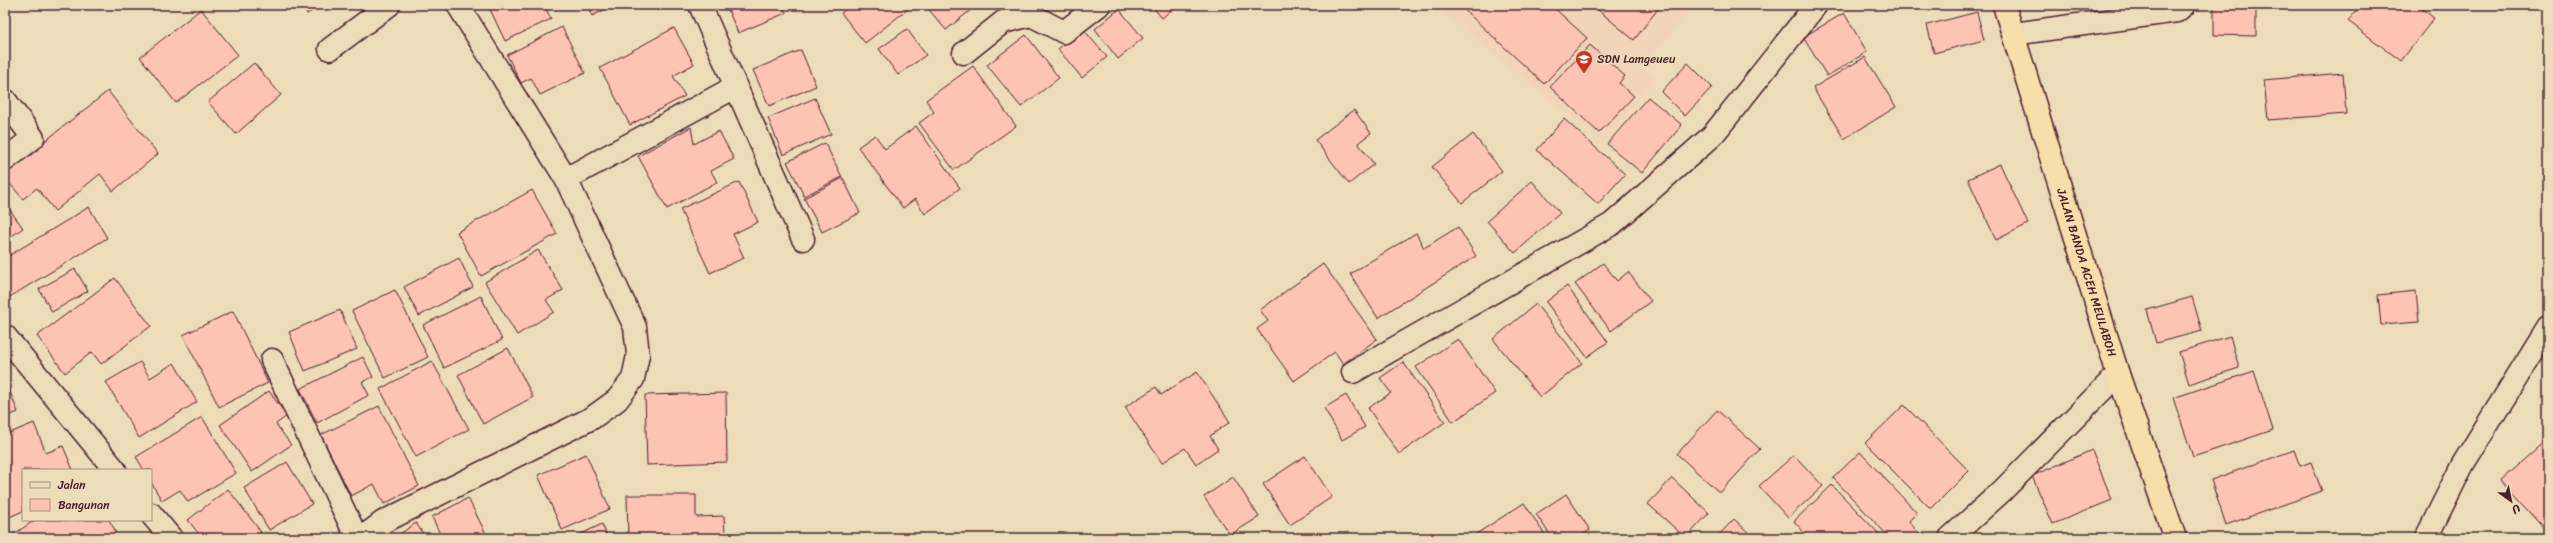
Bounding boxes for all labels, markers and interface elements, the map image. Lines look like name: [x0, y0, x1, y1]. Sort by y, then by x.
place label: SDN Lamgeueu: [1597, 48, 1676, 70]
school or university icon: SDN Lamgeueu: [1574, 49, 1594, 74]
street label: JALAN BANDA ACEH MEULABOH: [2050, 184, 2123, 360]
legend: [22, 469, 152, 521]
text: Jalan: [57, 474, 86, 496]
north arrow: [2491, 481, 2531, 521]
text: Bangunan: [58, 494, 110, 516]
text: U: [2507, 499, 2524, 519]

